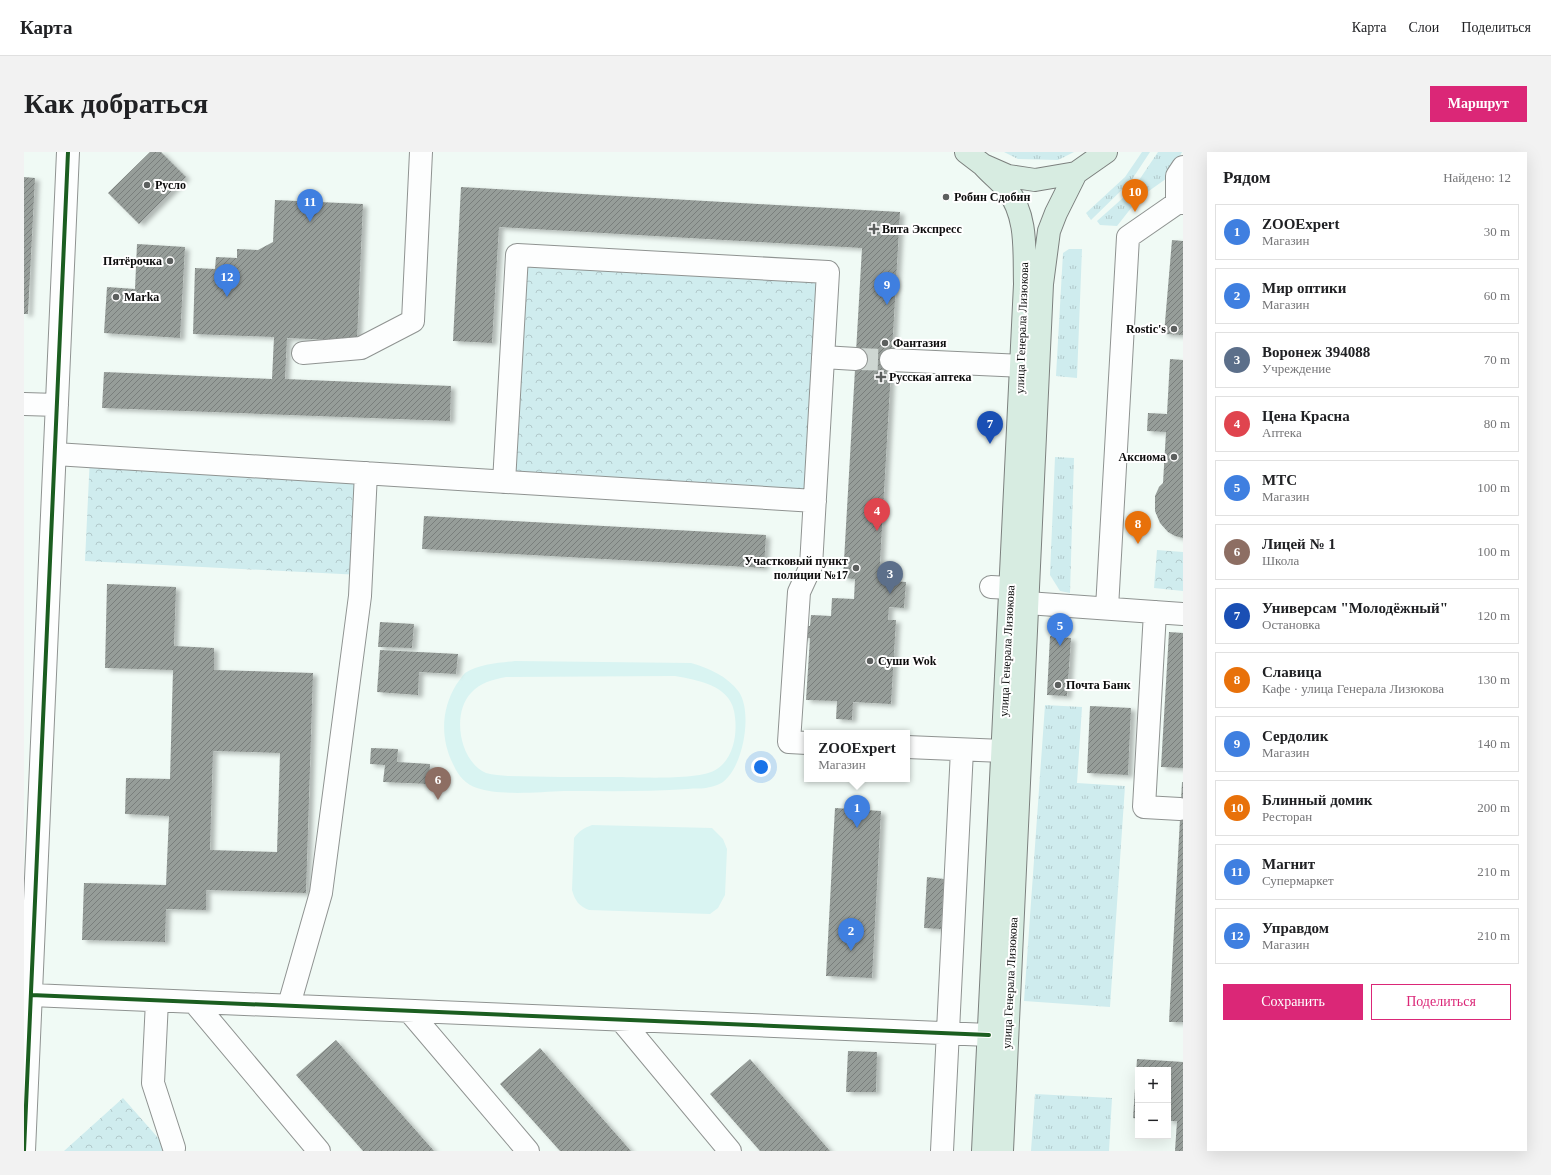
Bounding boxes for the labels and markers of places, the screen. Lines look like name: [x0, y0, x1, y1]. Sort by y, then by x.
place label: Русло: [155, 178, 186, 192]
pin: 10: [1122, 179, 1148, 212]
marker: Русло: [142, 180, 152, 190]
pin: 11: [297, 189, 323, 222]
place label: Робин Сдобин: [954, 190, 1031, 204]
marker: Робин Сдобин: [941, 192, 951, 202]
place label: Вита Экспресс: [882, 222, 962, 236]
marker: Вита Экспресс: [869, 224, 879, 234]
place label: Пятёрочка: [103, 254, 162, 268]
marker: Пятёрочка: [165, 256, 175, 266]
pin: 12: [214, 264, 240, 297]
pin: 9: [874, 272, 900, 305]
place label: Marka: [124, 290, 159, 304]
marker: Marka: [111, 292, 121, 302]
place label: Rostic's: [1126, 322, 1166, 336]
marker: Rostic's: [1169, 324, 1179, 334]
place label: Фантазия: [893, 336, 947, 350]
marker: Фантазия: [880, 338, 890, 348]
place label: Русская аптека: [889, 370, 972, 384]
marker: Русская аптека: [876, 372, 886, 382]
pin: 7: [977, 411, 1003, 444]
place label: Аксиома: [1119, 450, 1166, 464]
marker: Аксиома: [1169, 452, 1179, 462]
pin: 4: [864, 498, 890, 531]
pin: 8: [1125, 511, 1151, 544]
place label: Участковый пункт полиции №17: [744, 554, 848, 582]
pin: 3: [877, 561, 903, 594]
marker: Участковый пункт полиции №17: [851, 563, 861, 573]
pin: 5: [1047, 613, 1073, 646]
place label: Суши Wok: [878, 654, 937, 668]
marker: Суши Wok: [865, 656, 875, 666]
place label: Почта Банк: [1066, 678, 1131, 692]
marker: Почта Банк: [1053, 680, 1063, 690]
pin: 6: [425, 767, 451, 800]
pin: 1: [844, 795, 870, 828]
pin: 2: [838, 918, 864, 951]

